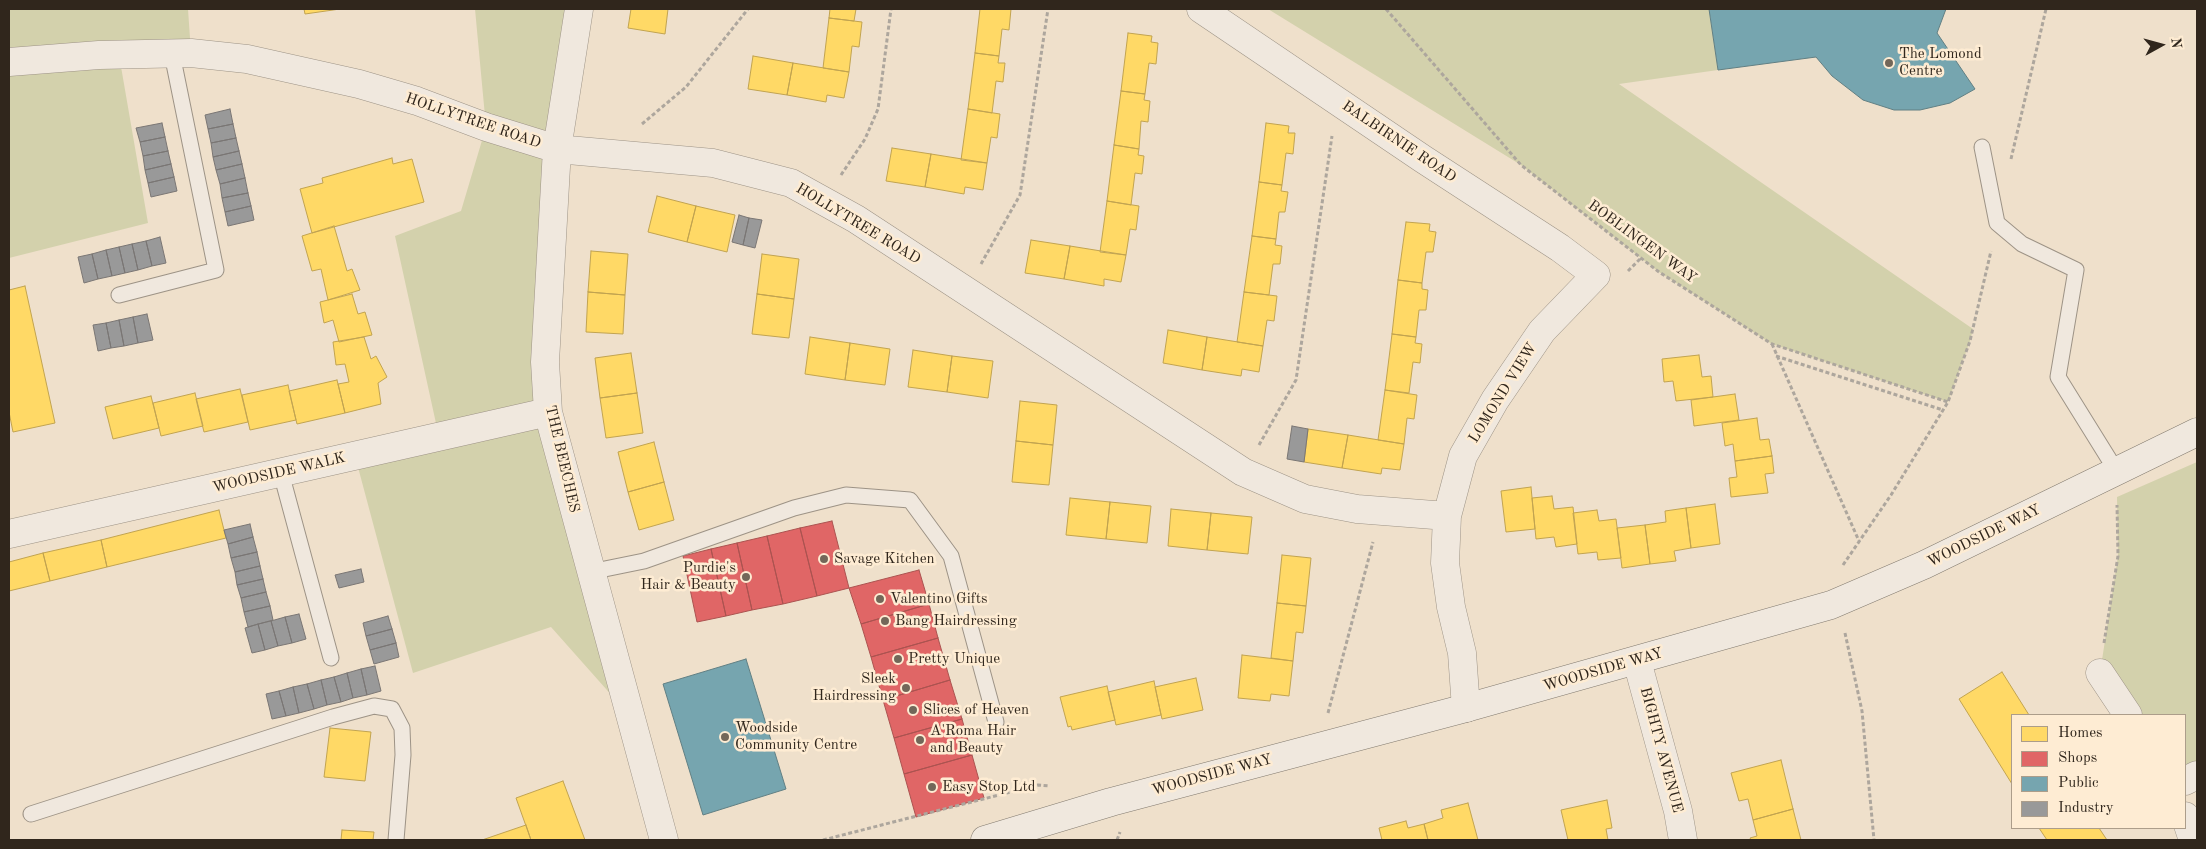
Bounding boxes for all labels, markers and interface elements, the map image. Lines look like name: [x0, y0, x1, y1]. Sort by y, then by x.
north arrow: [2136, 20, 2186, 70]
text: N: [2168, 37, 2183, 49]
place label: The Lomond Centre: [1899, 45, 1982, 80]
marker: The Lomond Centre: [1883, 57, 1895, 69]
street label: HOLLYTREE ROAD: [403, 89, 543, 153]
street label: BALBIRNIE ROAD: [1339, 97, 1459, 187]
street label: HOLLYTREE ROAD: [792, 180, 924, 268]
street label: BOBLINGEN WAY: [1584, 196, 1700, 288]
street label: LOMOND VIEW: [1465, 339, 1541, 447]
street label: THE BEECHES: [541, 404, 583, 514]
street label: WOODSIDE WALK: [211, 449, 347, 497]
street label: WOODSIDE WAY: [1924, 501, 2044, 571]
place label: Savage Kitchen: [834, 550, 935, 568]
marker: Savage Kitchen: [818, 553, 830, 565]
place label: Purdie's Hair & Beauty: [641, 559, 736, 594]
marker: Purdie's Hair & Beauty: [740, 571, 752, 583]
place label: Valentino Gifts: [890, 590, 987, 608]
marker: Valentino Gifts: [874, 593, 886, 605]
place label: Bang Hairdressing: [895, 612, 1017, 630]
marker: Bang Hairdressing: [879, 615, 891, 627]
street label: WOODSIDE WAY: [1541, 644, 1665, 696]
place label: Pretty Unique: [908, 650, 1000, 668]
marker: Pretty Unique: [892, 653, 904, 665]
place label: Sleek Hairdressing: [812, 670, 896, 705]
marker: Sleek Hairdressing: [900, 682, 912, 694]
street label: BIGHTY AVENUE: [1636, 685, 1686, 815]
place label: Slices of Heaven: [923, 701, 1029, 719]
marker: Slices of Heaven: [907, 704, 919, 716]
legend: [2011, 714, 2186, 829]
place label: Woodside Community Centre: [735, 719, 857, 754]
place label: A'Roma Hair and Beauty: [930, 722, 1016, 757]
text: Homes: [2058, 726, 2103, 741]
marker: Woodside Community Centre: [719, 731, 731, 743]
marker: A'Roma Hair and Beauty: [914, 734, 926, 746]
street label: WOODSIDE WAY: [1150, 750, 1274, 800]
text: Shops: [2058, 751, 2097, 766]
text: Public: [2058, 776, 2099, 791]
place label: Easy Stop Ltd: [942, 778, 1036, 796]
marker: Easy Stop Ltd: [926, 781, 938, 793]
text: Industry: [2058, 801, 2114, 816]

